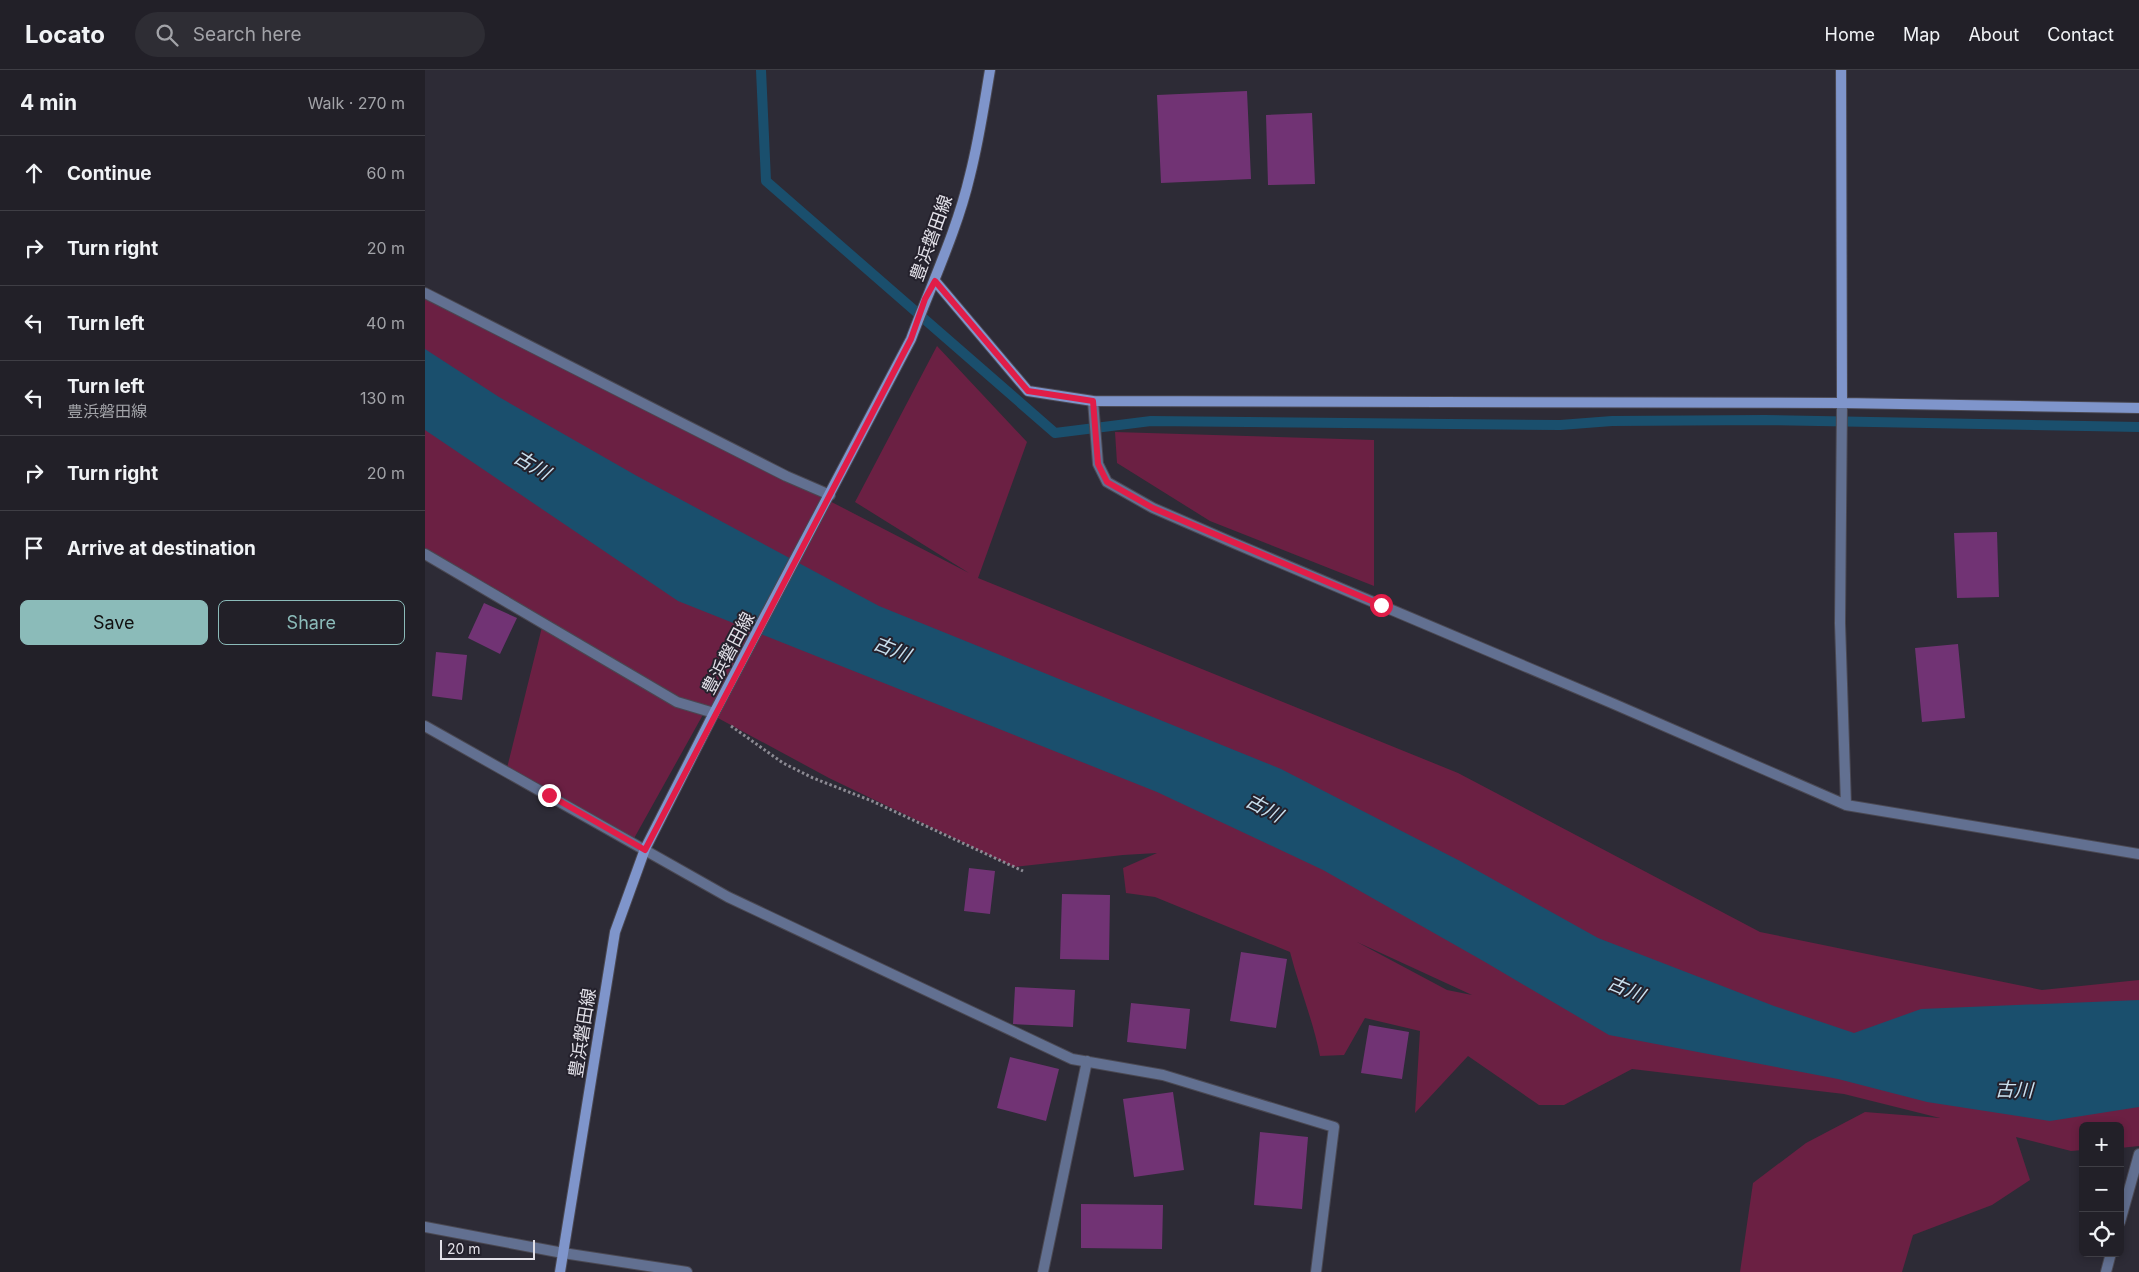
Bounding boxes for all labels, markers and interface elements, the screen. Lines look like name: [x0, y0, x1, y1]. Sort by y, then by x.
search box: [135, 12, 485, 57]
text: Locato: [25, 20, 105, 49]
icon: search: [153, 21, 181, 49]
text: Search here: [193, 23, 301, 46]
text: Home: [1825, 24, 1875, 45]
text: Map: [1903, 24, 1940, 45]
text: About: [1968, 24, 2019, 45]
text: Contact: [2047, 24, 2114, 45]
text: 4 min: [20, 90, 77, 115]
text: Walk · 270 m: [308, 93, 405, 113]
icon: ahead: [20, 159, 48, 187]
text: Continue: [67, 162, 152, 185]
text: 60 m: [366, 163, 405, 183]
street label: 豊浜磐田線: [906, 192, 956, 284]
icon: right: [20, 234, 48, 262]
text: Turn right: [67, 237, 158, 260]
text: 20 m: [367, 238, 405, 258]
icon: left: [20, 309, 48, 337]
text: Turn left: [67, 312, 145, 335]
text: 40 m: [366, 313, 405, 333]
text: Turn left: [67, 375, 145, 398]
icon: left: [20, 384, 48, 412]
text: 130 m: [360, 388, 405, 408]
text: 豊浜磐田線: [67, 401, 147, 421]
water label: 古川: [510, 445, 556, 486]
icon: right: [20, 459, 48, 487]
text: Turn right: [67, 462, 158, 485]
text: 20 m: [367, 463, 405, 483]
icon: arrive: [20, 534, 48, 562]
text: Arrive at destination: [67, 537, 256, 560]
route start: [1370, 594, 1393, 617]
button: Save: [20, 600, 208, 645]
button: Share: [218, 600, 405, 645]
street label: 豊浜磐田線: [698, 608, 758, 698]
water label: 古川: [870, 631, 916, 668]
route end: [538, 784, 561, 807]
water label: 古川: [1242, 789, 1288, 828]
water label: 古川: [1604, 971, 1650, 1008]
street label: 豊浜磐田線: [565, 987, 599, 1079]
water label: 古川: [1995, 1078, 2035, 1102]
map controls: [2079, 1122, 2124, 1257]
button: +: [2079, 1122, 2124, 1167]
button: −: [2079, 1167, 2124, 1212]
button: locate: [2079, 1212, 2124, 1257]
scale bar: [440, 1237, 535, 1260]
text: 20 m: [447, 1240, 481, 1257]

